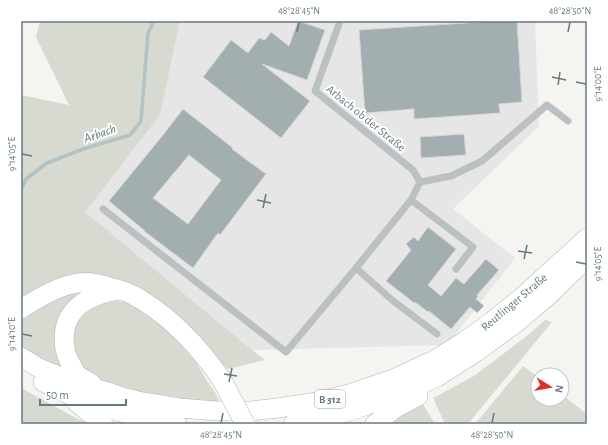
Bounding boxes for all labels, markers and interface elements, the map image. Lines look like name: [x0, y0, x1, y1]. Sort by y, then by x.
text: 48°28'45"N: [278, 6, 320, 16]
text: 48°28'50"N: [549, 6, 591, 16]
text: 9°14'00"E: [593, 66, 603, 102]
street label: Arbach ob der Straße: [324, 83, 408, 153]
water label: Arbach: [81, 122, 118, 146]
text: 9°14'05"E: [7, 137, 17, 171]
text: 9°14'05"E: [593, 247, 603, 281]
street label: Reutlinger Straße: [479, 271, 549, 333]
text: 9°14'10"E: [7, 317, 17, 351]
north arrow: [530, 367, 570, 407]
scale bar: [40, 381, 126, 407]
text: N: [553, 384, 565, 394]
text: 50 m: [46, 389, 69, 401]
road number: B 312: [315, 390, 345, 408]
text: 48°28'45"N: [200, 430, 242, 440]
text: 48°28'50"N: [471, 430, 513, 440]

